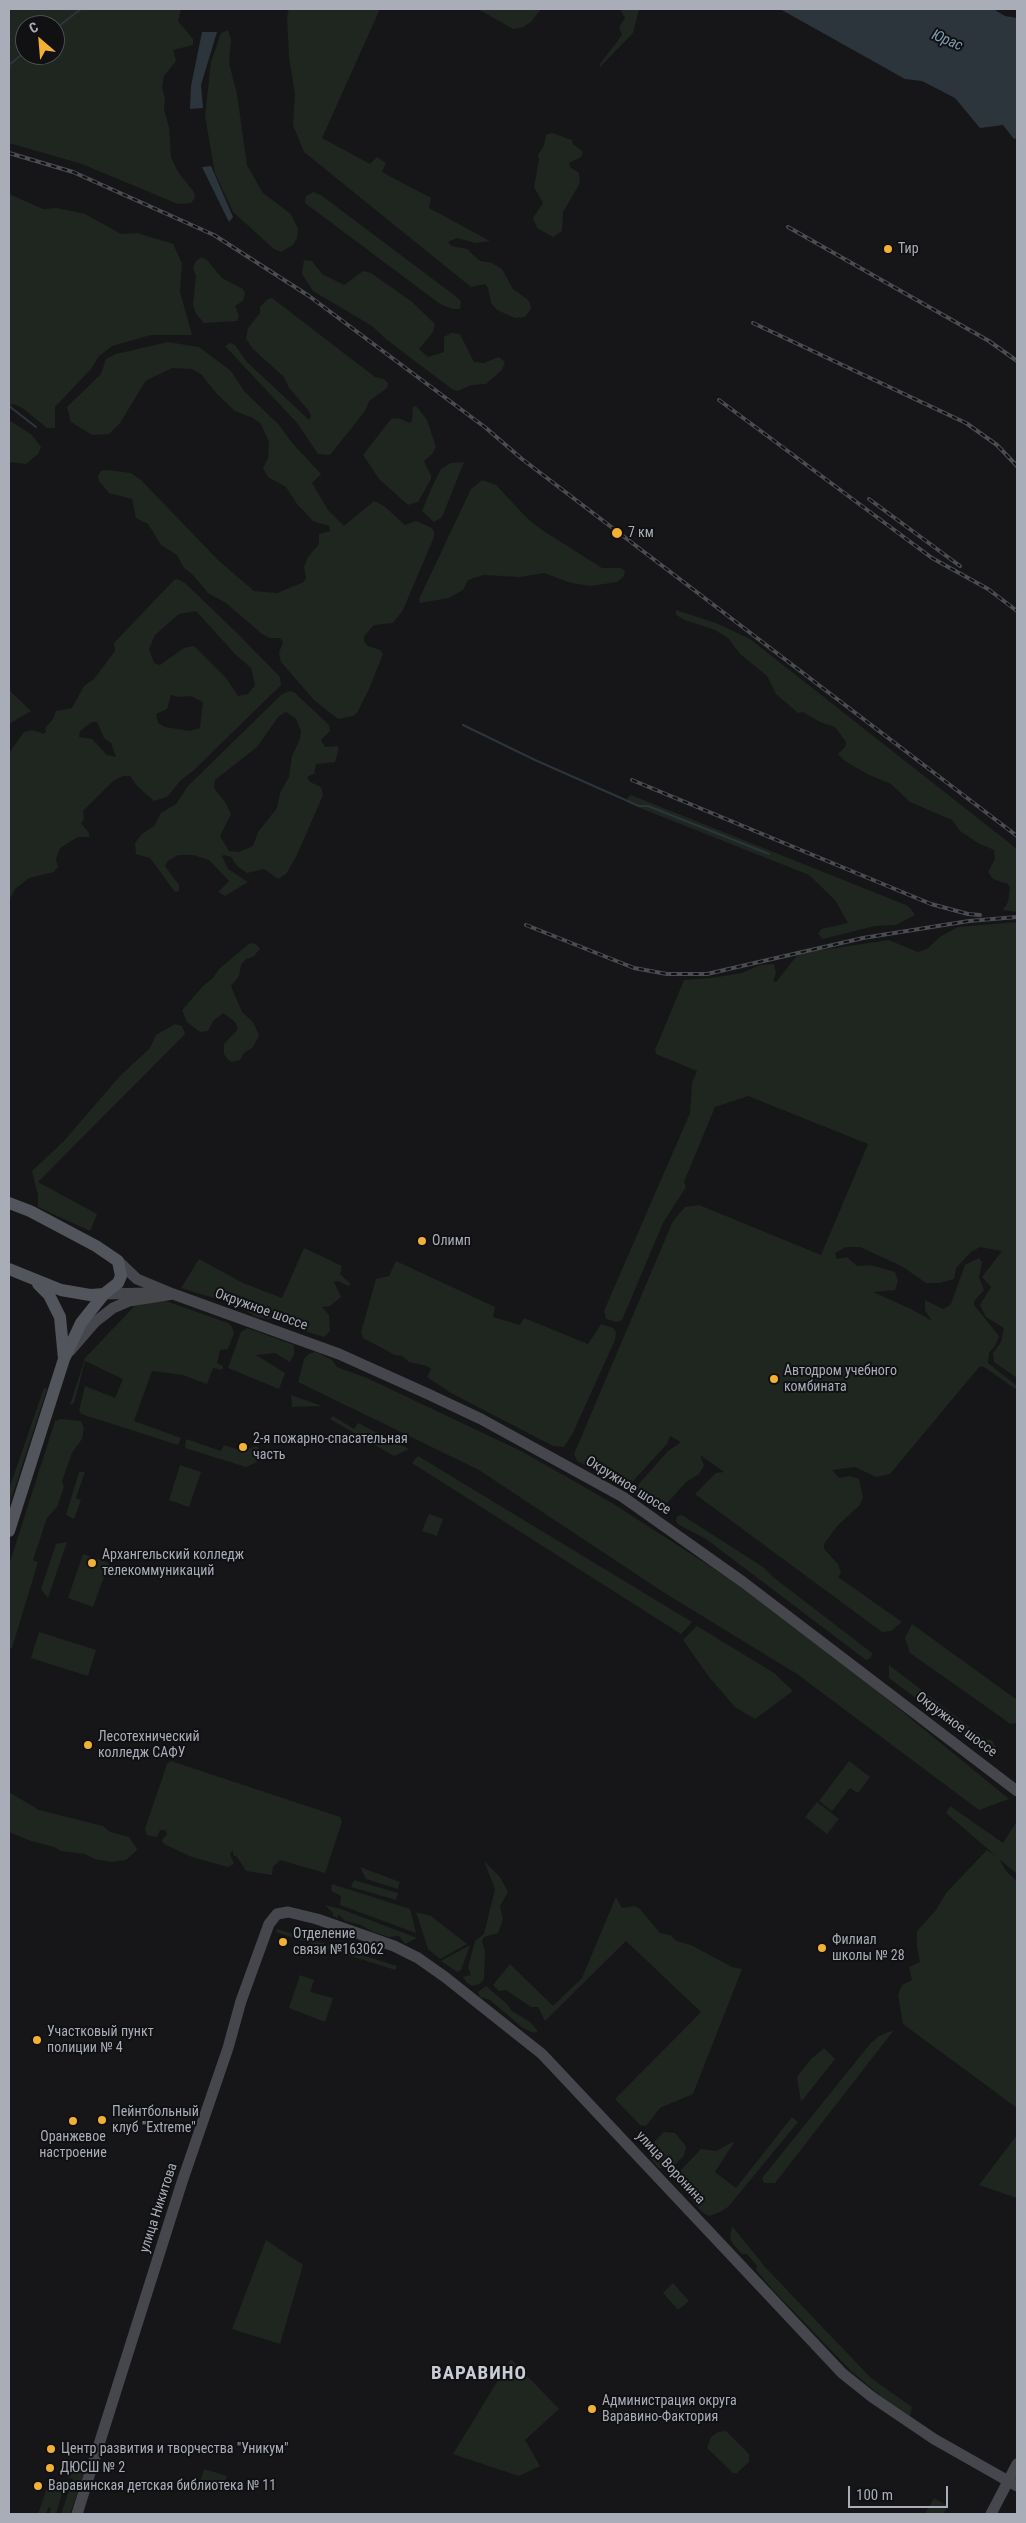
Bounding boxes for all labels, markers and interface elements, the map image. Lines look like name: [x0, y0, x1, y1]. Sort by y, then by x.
north arrow: [15, 15, 65, 65]
text: С: [26, 19, 41, 36]
water label: Юрас: [929, 26, 965, 56]
place label: Тир: [898, 241, 919, 257]
marker: Тир: [882, 243, 894, 255]
place label: 7 км: [628, 525, 654, 541]
marker: 7 км: [610, 526, 624, 540]
place label: Олимп: [432, 1233, 471, 1249]
marker: Олимп: [416, 1235, 428, 1247]
street label: Окружное шоссе: [212, 1285, 310, 1335]
place label: Автодром учебного комбината: [784, 1363, 897, 1395]
marker: Автодром учебного комбината: [768, 1373, 780, 1385]
place label: 2-я пожарно-спасательная часть: [253, 1431, 408, 1464]
marker: 2-я пожарно-спасательная часть: [237, 1441, 249, 1453]
street label: Окружное шоссе: [582, 1453, 674, 1519]
place label: Архангельский колледж телекоммуникаций: [102, 1547, 244, 1580]
marker: Архангельский колледж телекоммуникаций: [86, 1557, 98, 1569]
street label: Окружное шоссе: [912, 1689, 1000, 1761]
place label: Лесотехнический колледж САФУ: [98, 1729, 200, 1761]
marker: Лесотехнический колледж САФУ: [82, 1739, 94, 1751]
place label: Отделение связи №163062: [293, 1926, 384, 1958]
place label: Филиал школы № 28: [832, 1932, 905, 1964]
marker: Отделение связи №163062: [277, 1936, 289, 1948]
marker: Филиал школы № 28: [816, 1942, 828, 1954]
place label: Участковый пункт полиции № 4: [47, 2024, 154, 2056]
marker: Участковый пункт полиции № 4: [31, 2034, 43, 2046]
place label: Пейнтбольный клуб "Extreme": [112, 2104, 199, 2136]
marker: Пейнтбольный клуб "Extreme": [96, 2114, 108, 2126]
marker: Оранжевое настроение: [67, 2115, 79, 2127]
street label: улица Воронина: [632, 2128, 708, 2208]
place label: Оранжевое настроение: [39, 2129, 107, 2162]
street label: улица Никитова: [137, 2161, 181, 2255]
district label: ВАРАВИНО: [430, 2363, 528, 2385]
place label: Администрация округа Варавино-Фактория: [602, 2393, 737, 2426]
marker: Администрация округа Варавино-Фактория: [586, 2403, 598, 2415]
place label: Центр развития и творчества "Уникум": [61, 2441, 289, 2457]
marker: Центр развития и творчества "Уникум": [45, 2443, 57, 2455]
place label: ДЮСШ № 2: [60, 2460, 125, 2476]
marker: ДЮСШ № 2: [44, 2462, 56, 2474]
scale bar: [851, 2476, 951, 2508]
place label: Варавинская детская библиотека № 11: [48, 2478, 276, 2494]
marker: Варавинская детская библиотека № 11: [32, 2480, 44, 2492]
text: 100 m: [856, 2486, 893, 2504]

